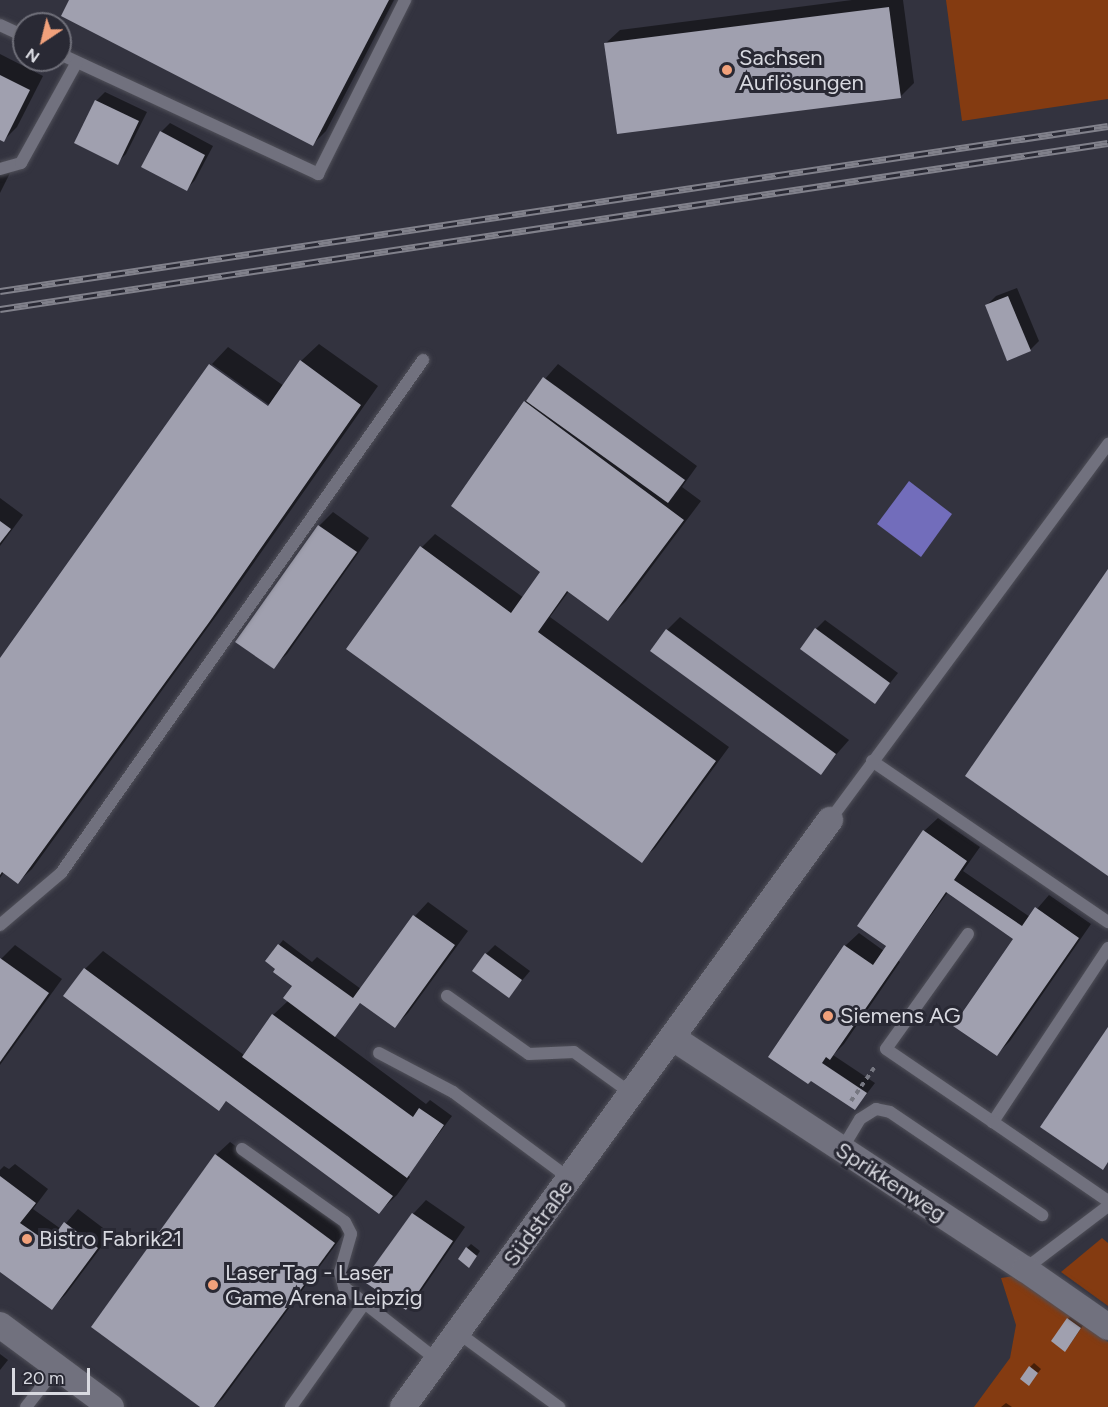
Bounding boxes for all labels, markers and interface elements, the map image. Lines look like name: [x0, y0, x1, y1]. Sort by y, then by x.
north arrow: [12, 12, 72, 72]
text: N: [22, 44, 43, 67]
place label: Sachsen Auflösungen: [739, 44, 864, 96]
marker: Sachsen Auflösungen: [720, 63, 734, 77]
place label: Siemens AG: [840, 1003, 960, 1029]
marker: Siemens AG: [821, 1009, 835, 1023]
street label: Sprikkenweg: [831, 1137, 951, 1227]
street label: Südstraße: [498, 1175, 578, 1271]
place label: Bistro Fabrik21: [39, 1226, 182, 1252]
marker: Bistro Fabrik21: [20, 1232, 34, 1246]
place label: Laser Tag - Laser Game Arena Leipzig: [225, 1259, 423, 1310]
marker: Laser Tag - Laser Game Arena Leipzig: [206, 1278, 220, 1292]
scale bar: [15, 1356, 93, 1394]
text: 20 m: [23, 1367, 64, 1389]

